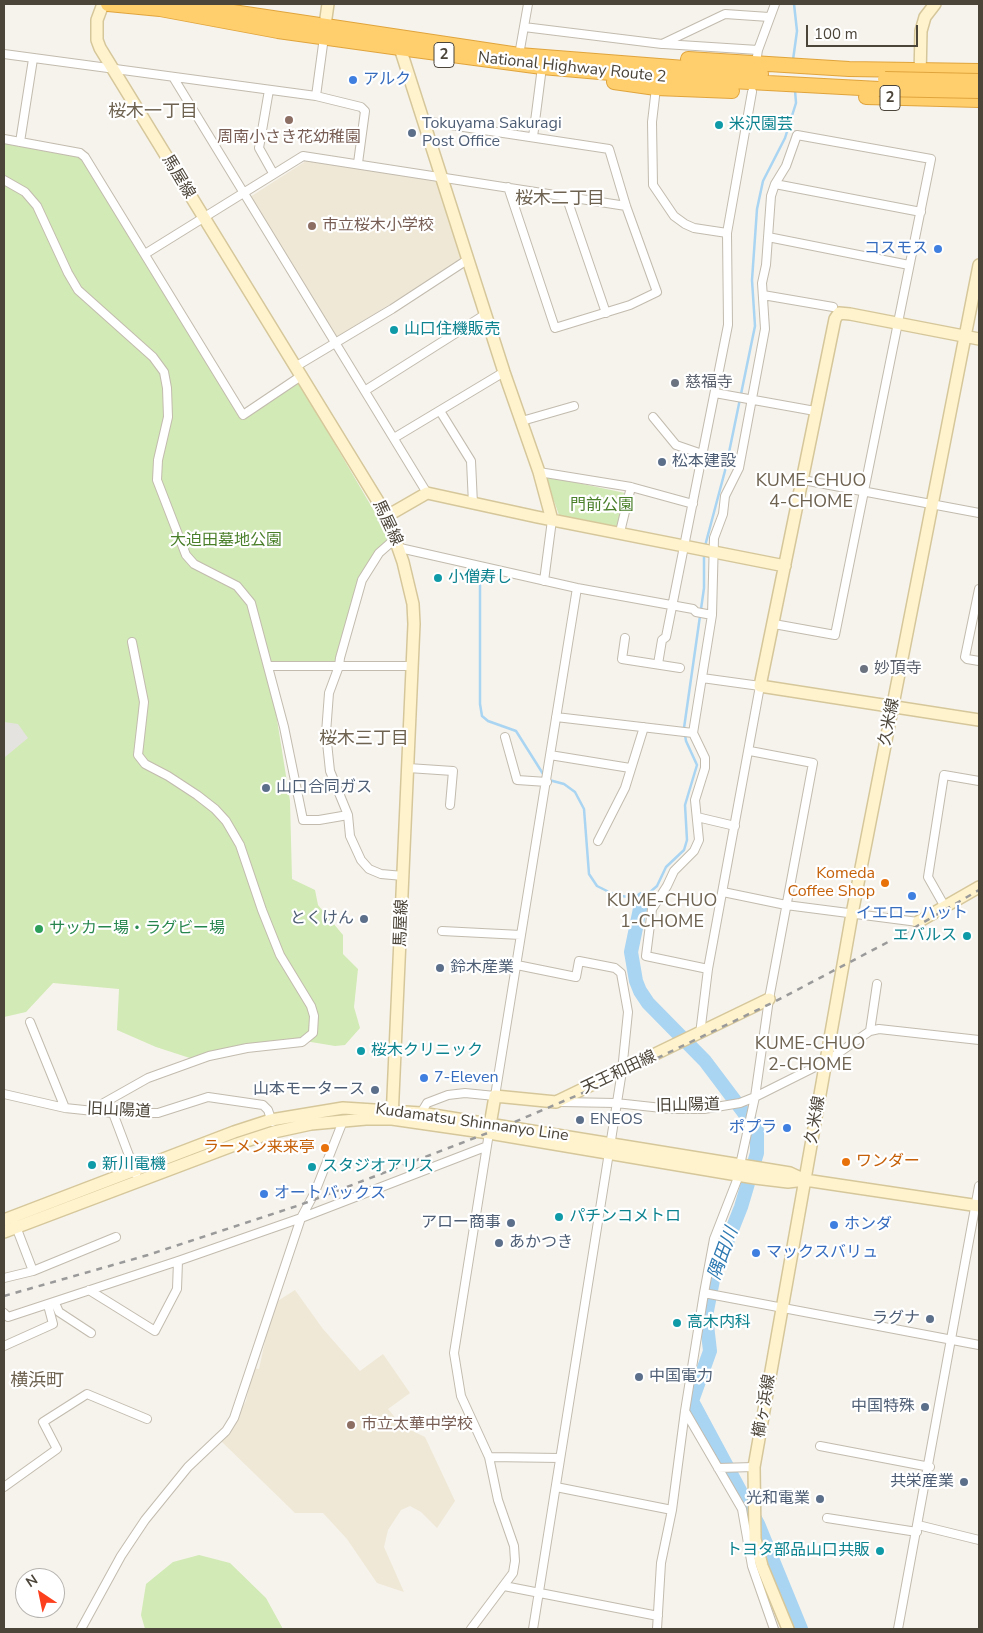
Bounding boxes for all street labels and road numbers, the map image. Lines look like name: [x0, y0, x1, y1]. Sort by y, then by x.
road number: 2: [434, 42, 454, 68]
street label: National Highway Route 2: [477, 49, 667, 87]
road number: 2: [880, 86, 900, 110]
street label: 馬屋線: [157, 151, 199, 203]
street label: 馬屋線: [368, 497, 406, 549]
street label: 久米線: [876, 697, 904, 747]
street label: 馬屋線: [392, 899, 412, 947]
street label: 天王和田線: [579, 1047, 659, 1099]
street label: 久米線: [802, 1095, 830, 1145]
street label: 旧山陽道: [656, 1096, 720, 1116]
street label: 旧山陽道: [87, 1100, 151, 1122]
street label: Kudamatsu Shinnanyo Line: [374, 1100, 570, 1146]
street label: 櫛ヶ浜線: [750, 1373, 780, 1439]

